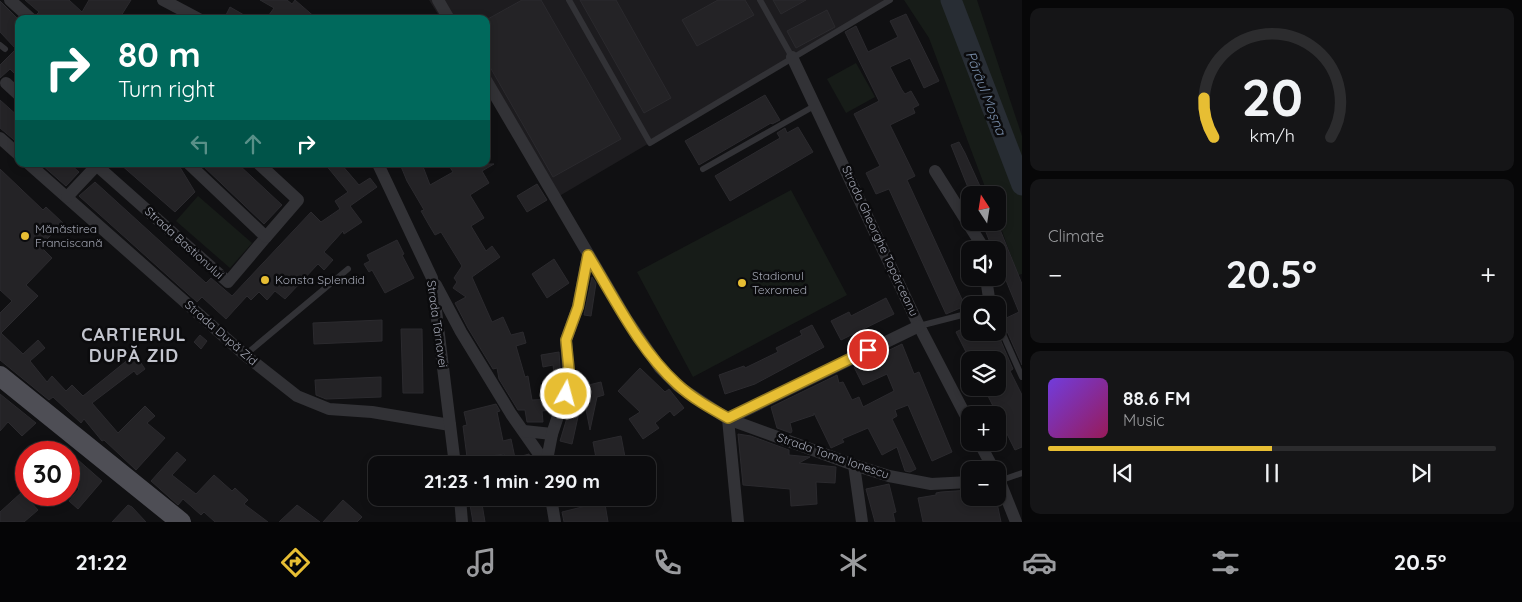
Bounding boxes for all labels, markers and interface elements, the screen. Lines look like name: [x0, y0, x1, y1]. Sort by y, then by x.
text: 80 m: [118, 32, 201, 76]
icon: right: [35, 35, 100, 100]
water label: Pârâul Moșna: [962, 48, 1011, 139]
text: 20: [1241, 64, 1303, 129]
text: Turn right: [118, 75, 215, 103]
text: km/h: [1249, 124, 1295, 146]
icon: left: [186, 130, 214, 158]
icon: ahead: [239, 130, 267, 158]
icon: right: [292, 130, 320, 158]
street label: Strada Gheorghe Topârceanu: [839, 163, 922, 318]
north arrow: [961, 186, 1006, 231]
map controls: [961, 186, 1006, 506]
street label: Strada Bastionului: [142, 203, 227, 282]
place label: Mănăstirea Franciscană: [35, 221, 102, 250]
text: Climate: [1048, 226, 1104, 246]
marker: Mănăstirea Franciscană: [19, 230, 31, 242]
button: sound: [961, 241, 1006, 286]
text: 20.5°: [1226, 250, 1317, 298]
text: −: [1048, 257, 1063, 292]
text: +: [1480, 257, 1496, 292]
place label: Stadionul Texromed: [752, 268, 807, 297]
place label: Konsta Splendid: [275, 272, 365, 287]
marker: Konsta Splendid: [259, 274, 271, 286]
marker: Stadionul Texromed: [736, 277, 748, 289]
street label: Strada Târnavei: [424, 279, 451, 369]
button: search: [961, 296, 1006, 341]
street label: Strada După Zid: [182, 297, 261, 368]
district label: CARTIERUL DUPĂ ZID: [81, 323, 187, 367]
pin: [847, 329, 889, 371]
icon: arrive: [854, 336, 882, 364]
button: layers: [961, 351, 1006, 396]
position arrow: [539, 367, 591, 419]
text: 88.6 FM: [1123, 386, 1191, 410]
button: +: [961, 406, 1006, 451]
text: Music: [1123, 410, 1165, 430]
street label: Strada Toma Ionescu: [775, 429, 891, 482]
speed limit sign: 30: [15, 441, 80, 506]
icon: previous: [1109, 459, 1137, 487]
icon: pause: [1258, 459, 1286, 487]
icon: next: [1407, 459, 1435, 487]
button: −: [961, 461, 1006, 506]
text: 21:23 · 1 min · 290 m: [424, 469, 600, 493]
icon: directions: [278, 545, 313, 580]
icon: music: [464, 545, 499, 580]
icon: phone: [650, 545, 685, 580]
icon: climate: [836, 545, 871, 580]
icon: car: [1022, 545, 1057, 580]
icon: filters: [1208, 545, 1243, 580]
text: 21:22: [75, 548, 128, 576]
text: 20.5°: [1394, 548, 1447, 576]

